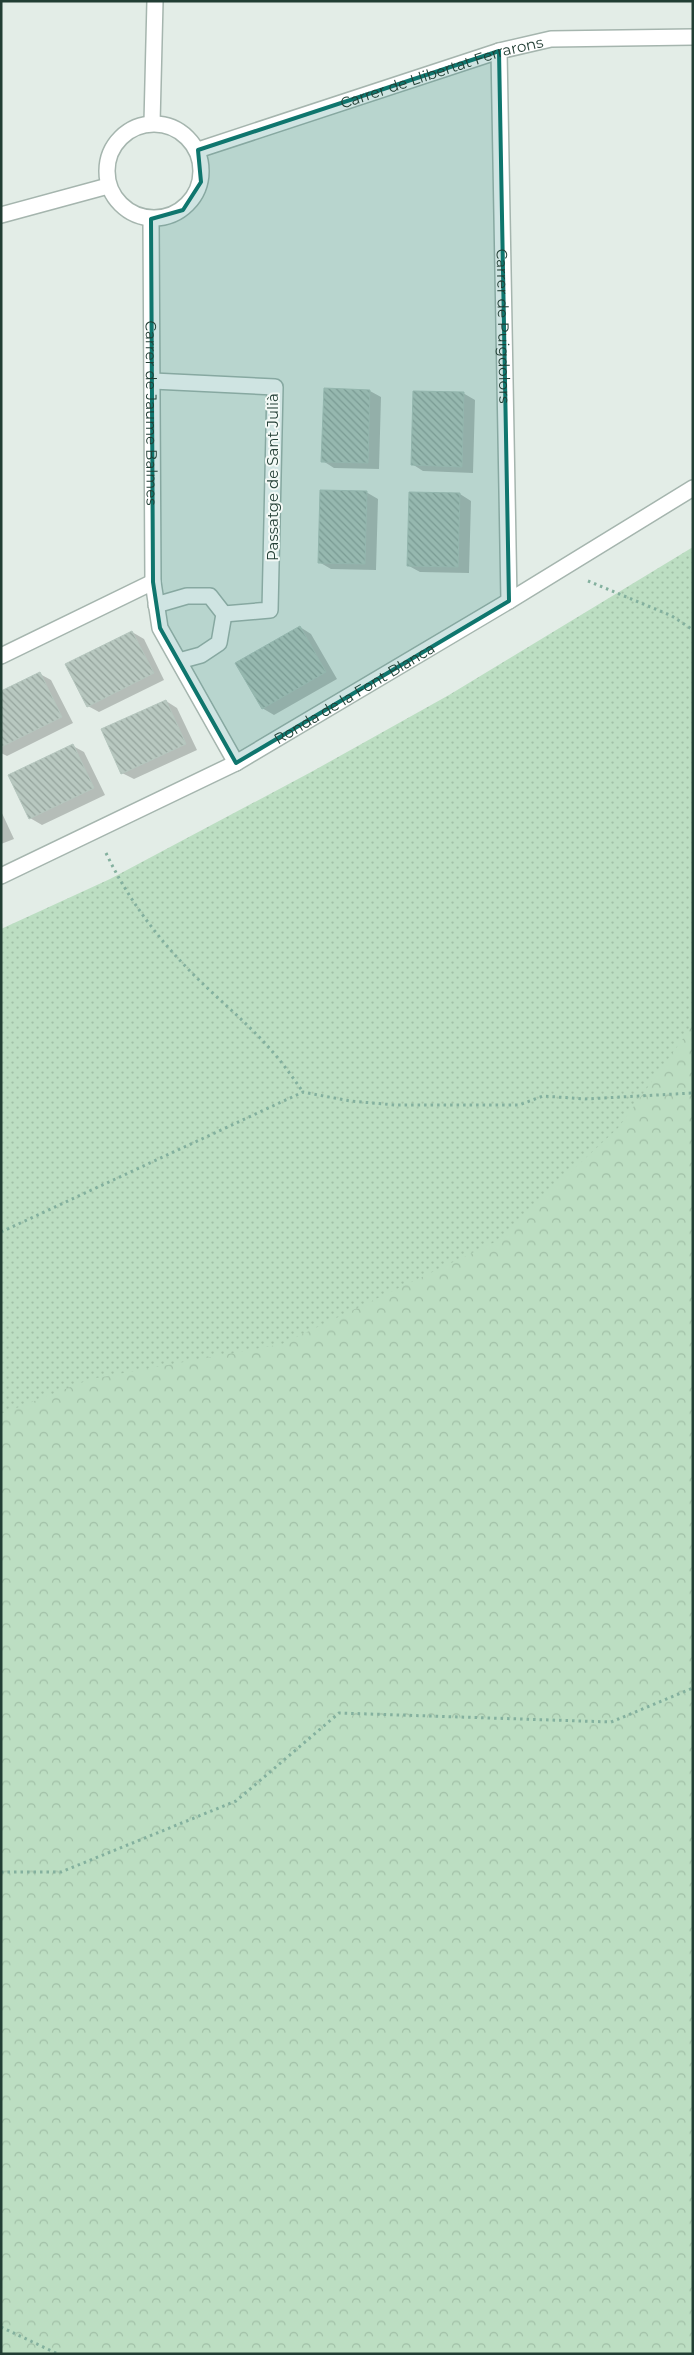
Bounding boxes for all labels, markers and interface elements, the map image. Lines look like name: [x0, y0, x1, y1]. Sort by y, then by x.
street label: Carrer de Llibertat Ferrarons: [338, 32, 545, 112]
street label: Carrer de Puigdolors: [493, 248, 515, 404]
street label: Carrer de Jaume Balmes: [142, 320, 162, 506]
street label: Passatge de Sant Julià: [263, 393, 282, 561]
street label: Ronda de la Font Blanca: [270, 638, 438, 748]

